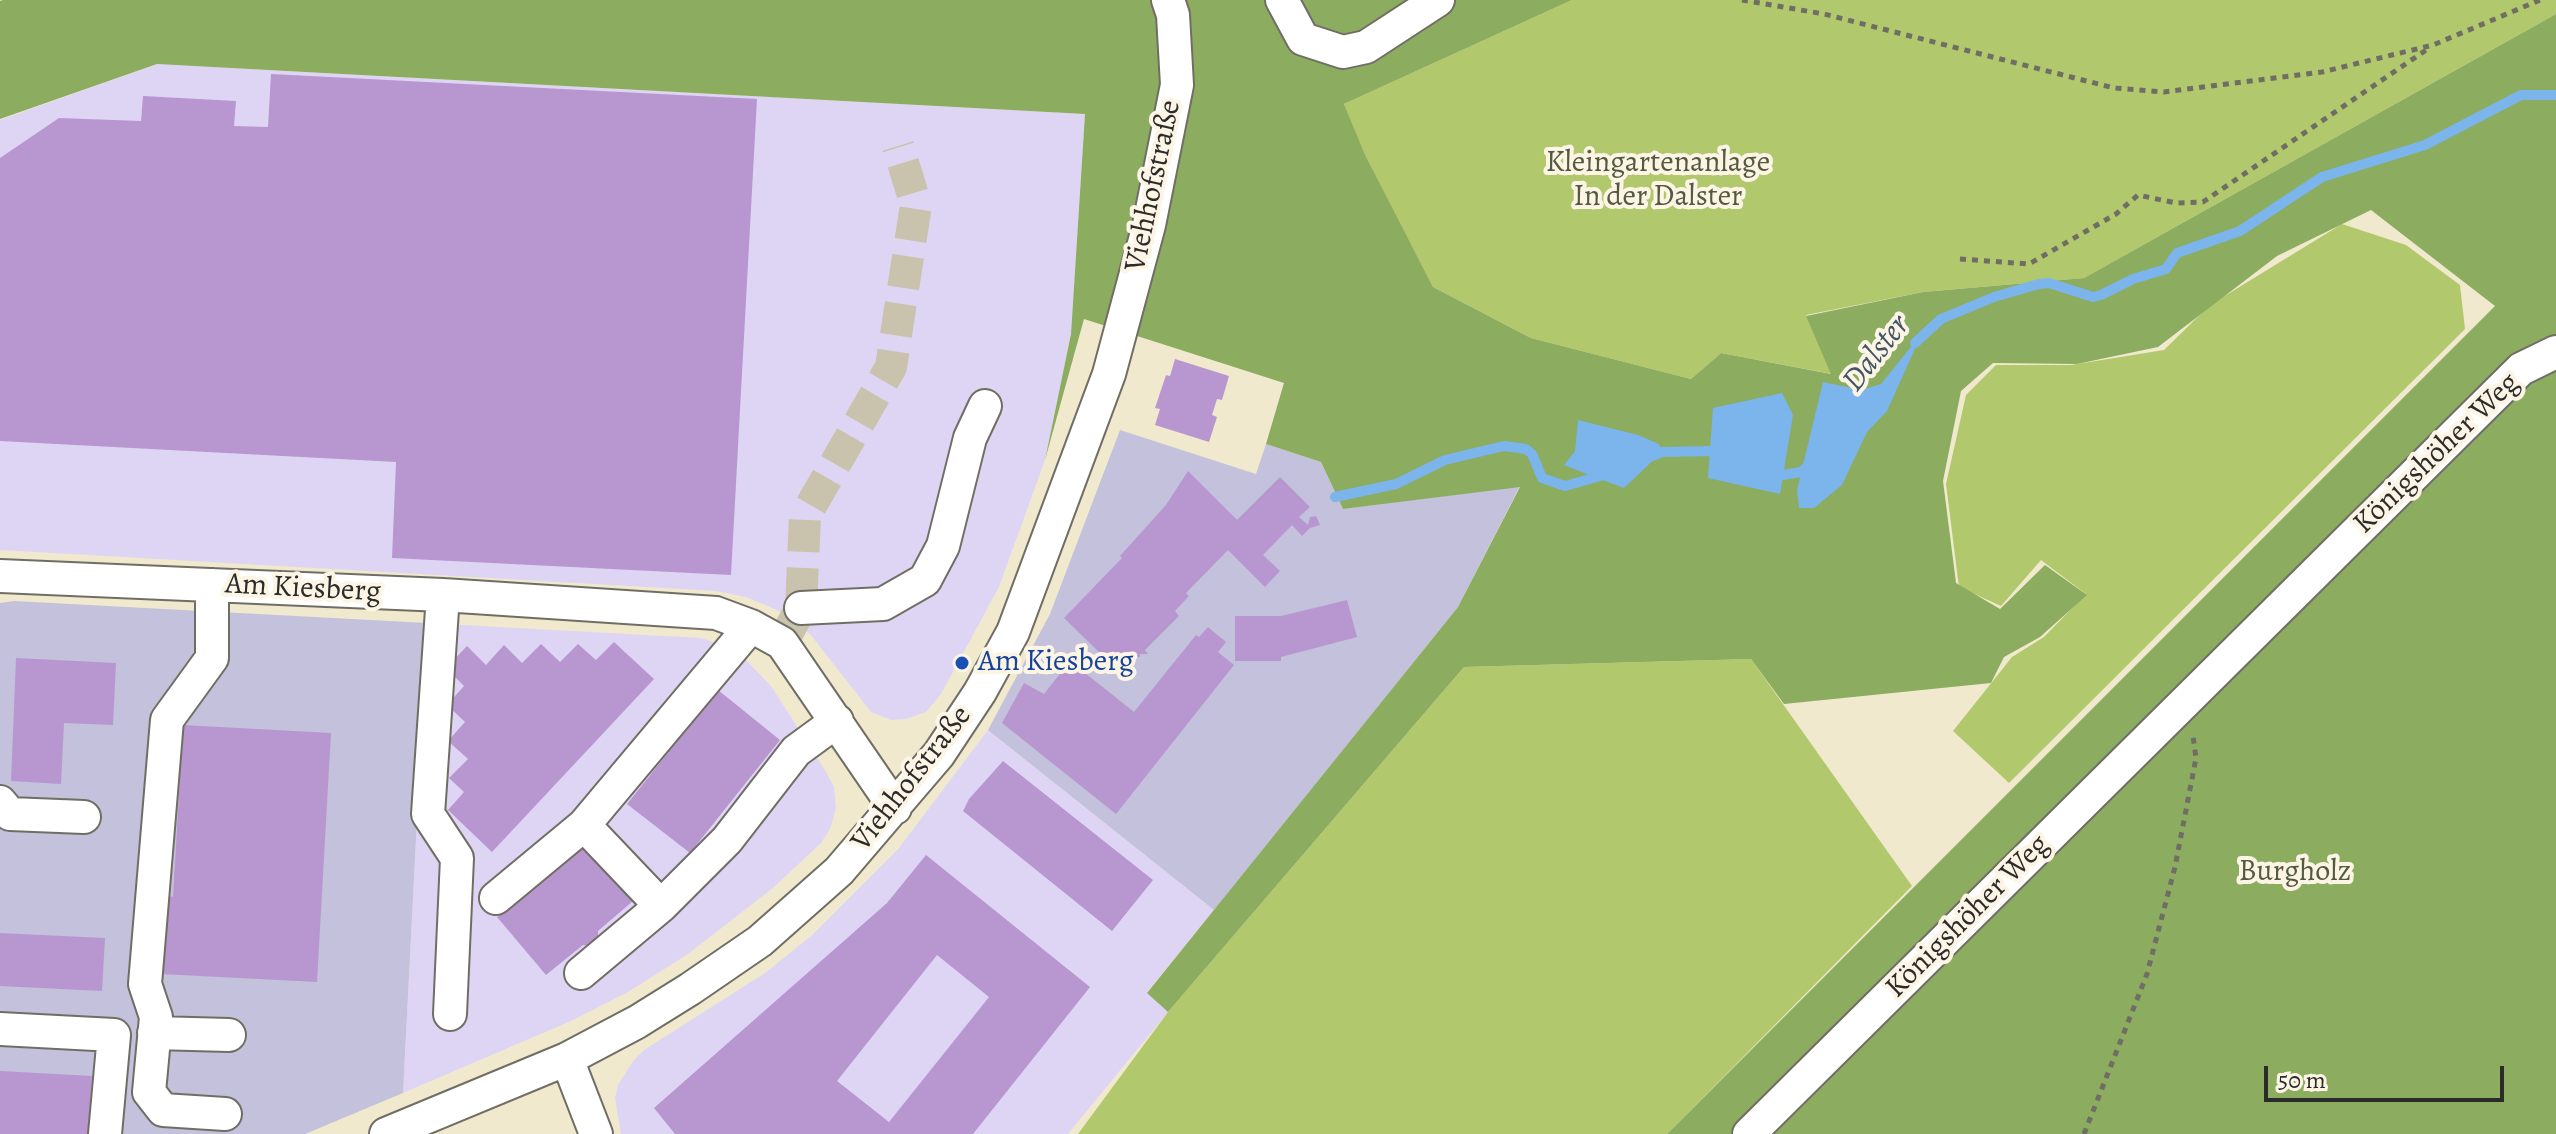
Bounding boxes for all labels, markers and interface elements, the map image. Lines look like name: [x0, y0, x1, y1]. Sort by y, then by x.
street label: Viehhofstraße: [1118, 97, 1190, 275]
park label: Kleingartenanlage In der Dalster: [1546, 146, 1770, 216]
water label: Dalster: [1835, 308, 1919, 400]
street label: Königshöher Weg: [2347, 366, 2527, 542]
street label: Am Kiesberg: [224, 567, 382, 611]
place label: Am Kiesberg: [978, 645, 1134, 681]
marker: Am Kiesberg: [953, 654, 971, 672]
street label: Viehhofstraße: [844, 699, 980, 859]
street label: Königshöher Weg: [1879, 828, 2057, 1006]
park label: Burgholz: [2239, 855, 2351, 891]
scale bar: [2268, 1050, 2508, 1100]
text: 50 m: [2278, 1064, 2326, 1096]

